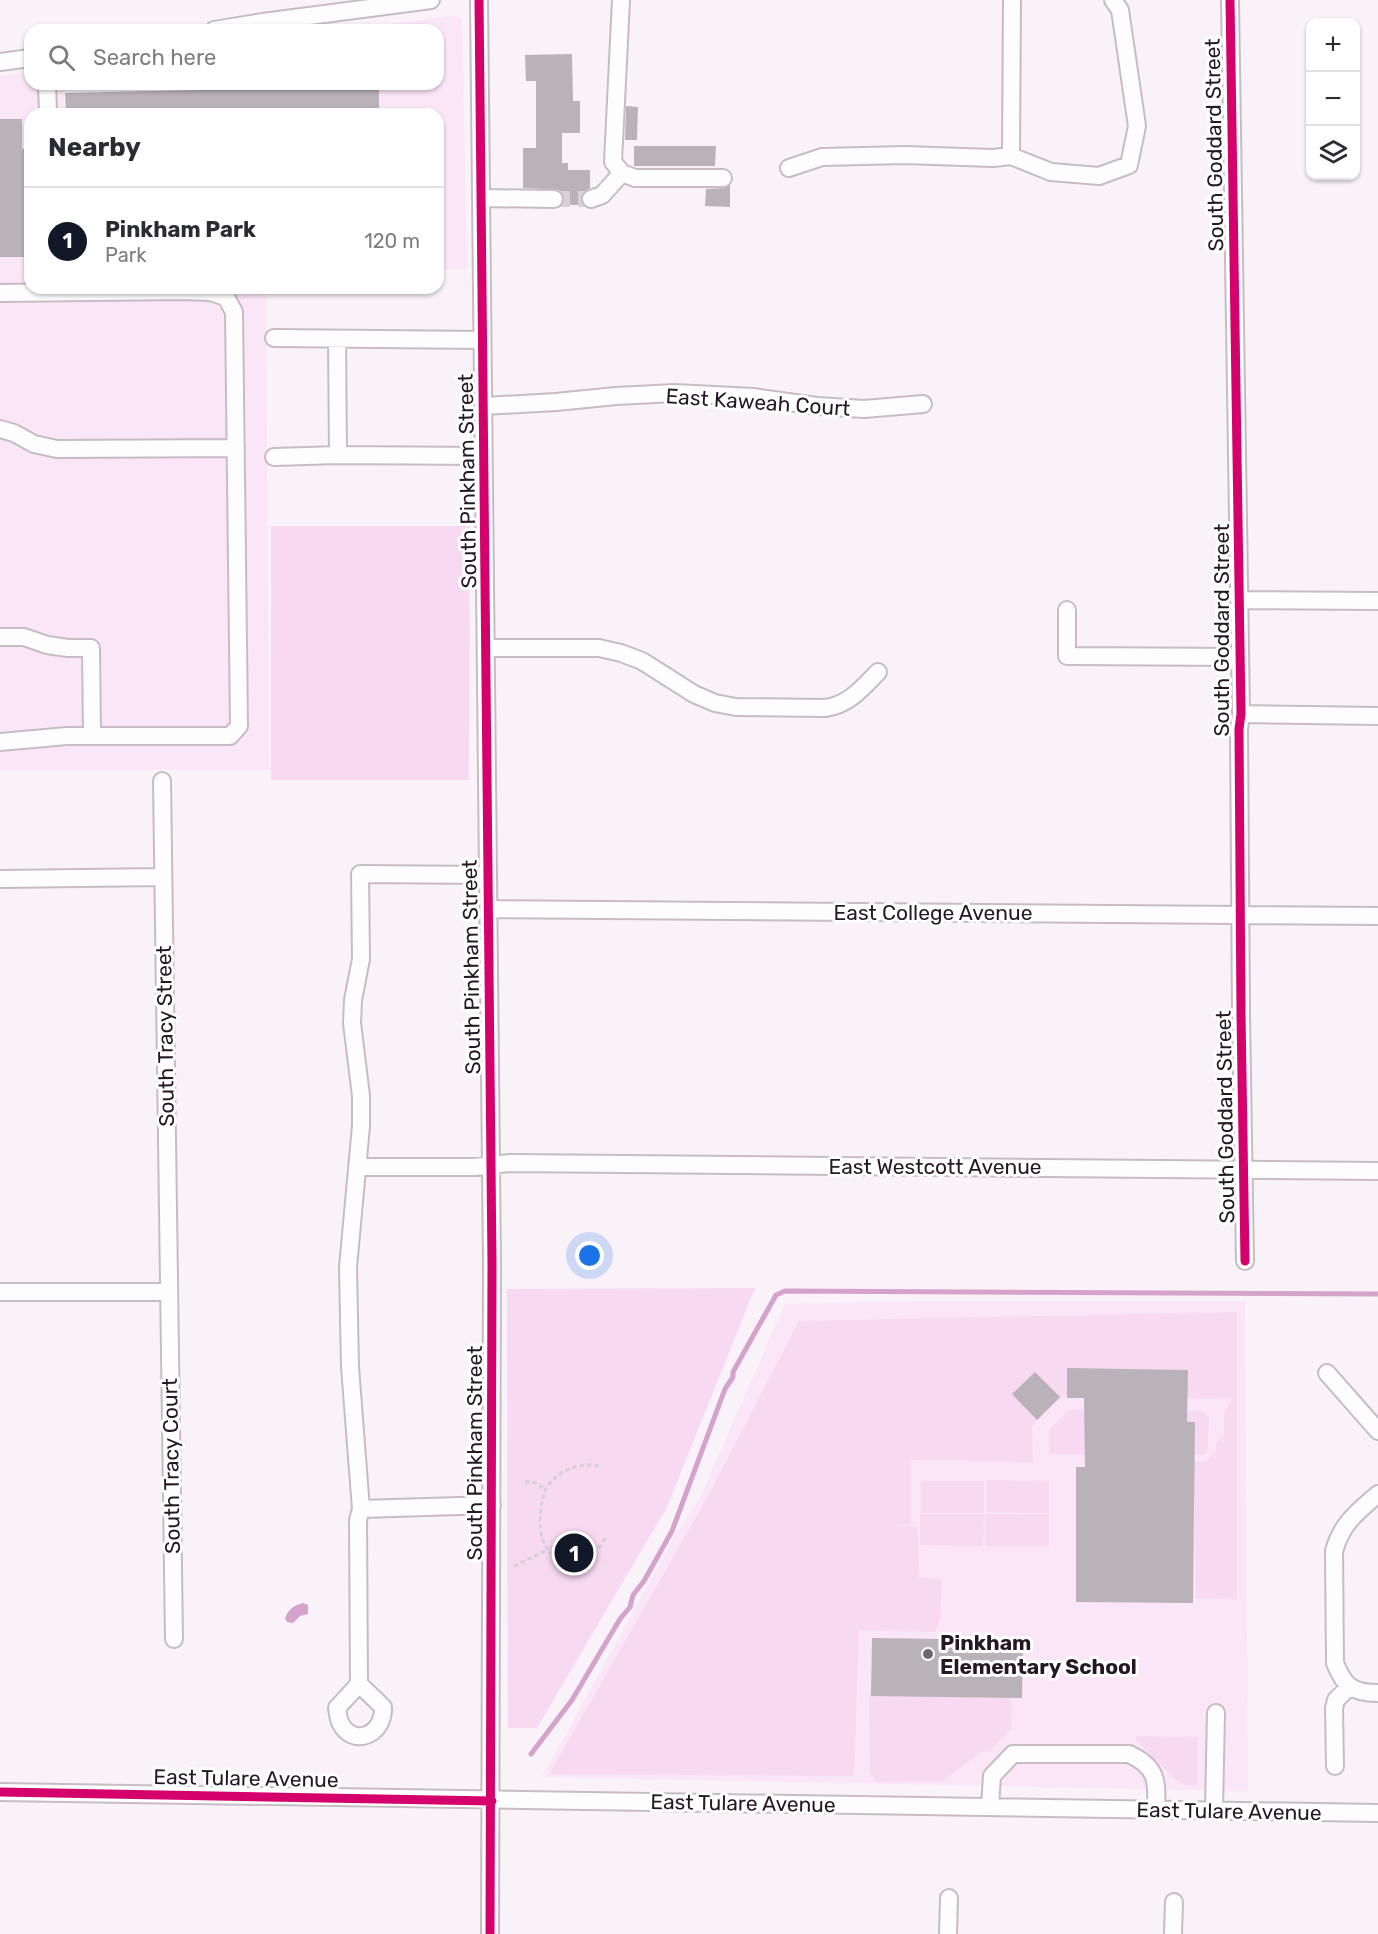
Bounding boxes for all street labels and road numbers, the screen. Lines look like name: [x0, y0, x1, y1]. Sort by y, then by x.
street label: South Goddard Street: [1200, 38, 1228, 252]
street label: South Pinkham Street: [453, 373, 481, 589]
street label: East Kaweah Court: [665, 383, 851, 421]
street label: South Goddard Street: [1209, 524, 1234, 736]
street label: South Pinkham Street: [457, 859, 485, 1075]
street label: East College Avenue: [834, 900, 1032, 925]
street label: South Tracy Street: [151, 945, 179, 1127]
street label: South Goddard Street: [1211, 1010, 1239, 1224]
street label: East Westcott Avenue: [828, 1154, 1042, 1179]
street label: South Pinkham Street: [462, 1346, 487, 1560]
street label: South Tracy Court: [157, 1378, 185, 1554]
street label: East Tulare Avenue: [153, 1764, 339, 1792]
street label: East Tulare Avenue: [650, 1789, 836, 1817]
street label: East Tulare Avenue: [1136, 1797, 1322, 1825]

